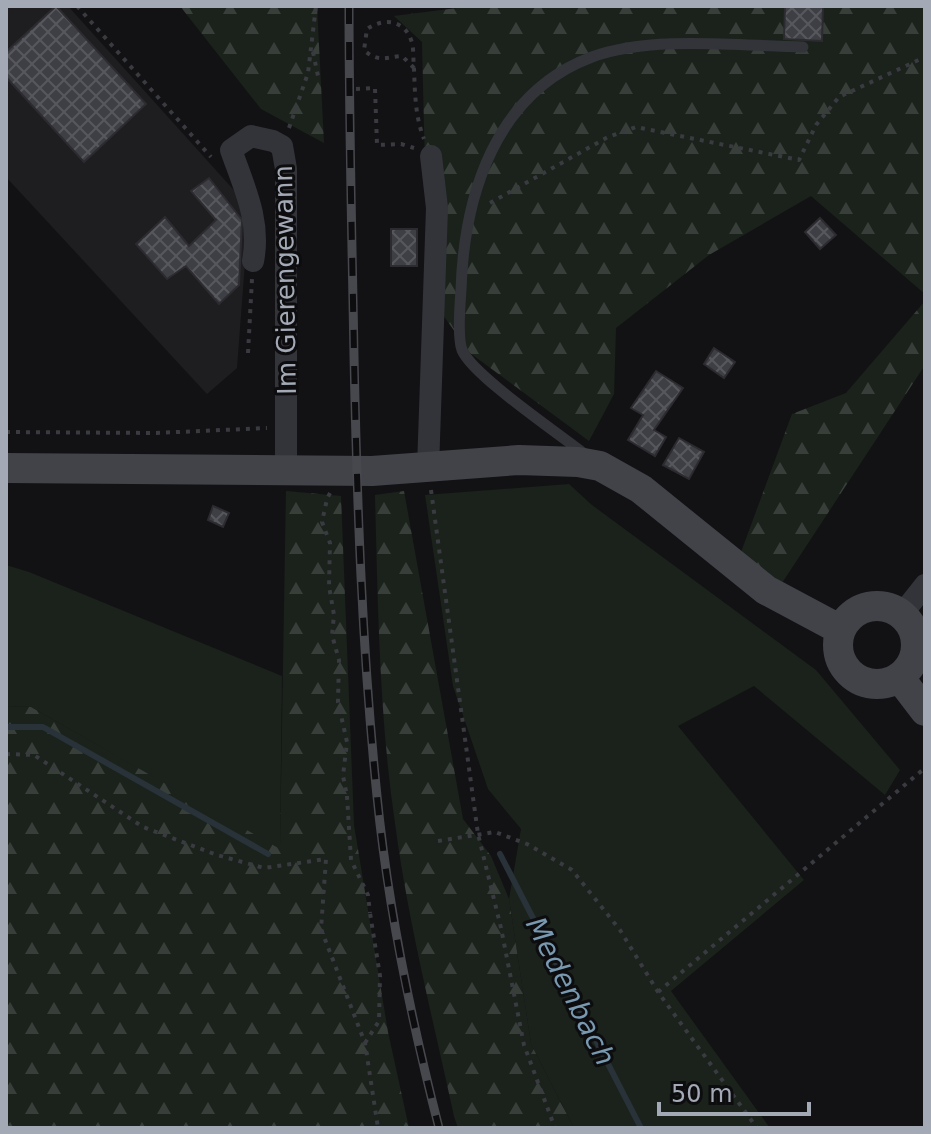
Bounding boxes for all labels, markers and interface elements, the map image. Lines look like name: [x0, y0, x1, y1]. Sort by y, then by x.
street label: Im Gierengewann: [268, 165, 302, 395]
water label: Medenbach: [519, 911, 622, 1071]
scale bar: [659, 1066, 809, 1116]
text: 50 m: [671, 1080, 733, 1108]

